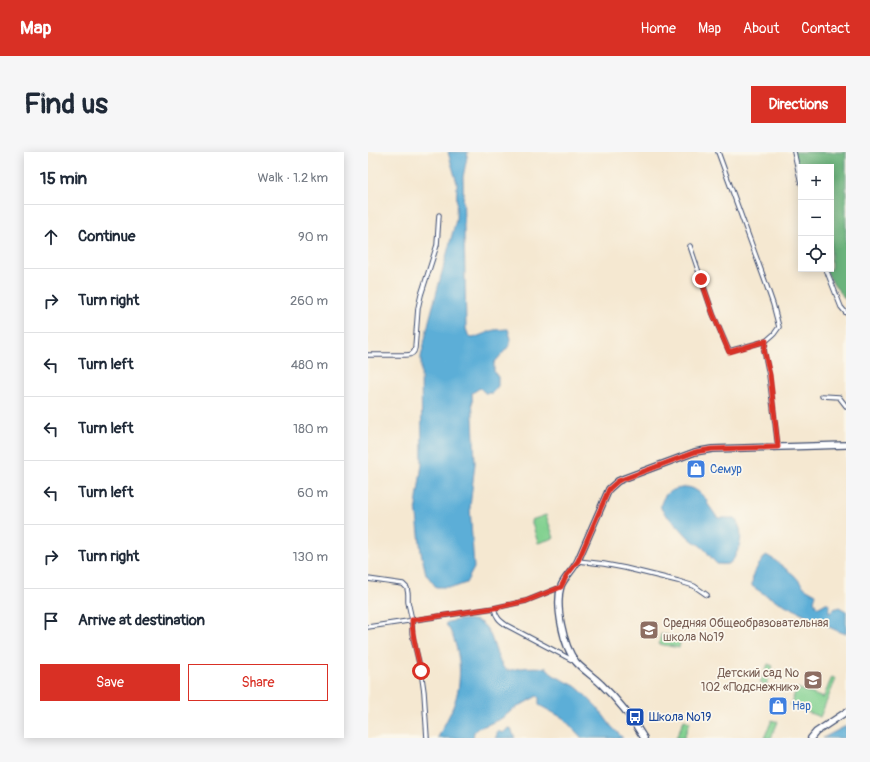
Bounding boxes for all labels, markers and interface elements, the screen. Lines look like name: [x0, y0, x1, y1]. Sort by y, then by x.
text: Map: [20, 16, 51, 40]
text: Home: [641, 20, 676, 37]
text: Map: [698, 20, 721, 37]
text: About: [743, 20, 779, 37]
text: Contact: [801, 20, 850, 37]
button: Directions: [751, 86, 846, 123]
text: Find us: [24, 87, 108, 122]
map controls: [798, 164, 834, 272]
button: +: [798, 164, 834, 200]
text: 15 min: [40, 168, 87, 189]
text: Walk · 1.2 km: [258, 170, 328, 186]
button: −: [798, 200, 834, 236]
icon: ahead: [40, 226, 62, 248]
text: Continue: [78, 227, 136, 246]
text: 90 m: [298, 229, 328, 245]
button: locate: [798, 236, 834, 272]
route end: [692, 270, 710, 288]
icon: right: [40, 290, 62, 312]
text: Turn right: [78, 291, 139, 310]
text: 260 m: [290, 293, 328, 309]
icon: left: [40, 354, 62, 376]
text: Turn left: [78, 355, 134, 374]
text: 480 m: [291, 357, 328, 373]
icon: left: [40, 418, 62, 440]
text: Turn left: [78, 419, 134, 438]
text: 180 m: [293, 421, 328, 437]
shop icon: Семур: [685, 458, 707, 480]
place label: Семур: [710, 462, 742, 477]
icon: left: [40, 482, 62, 504]
text: Turn left: [78, 483, 134, 502]
text: 60 m: [297, 485, 328, 501]
icon: right: [40, 546, 62, 568]
text: Turn right: [78, 547, 139, 566]
text: 130 m: [292, 549, 328, 565]
icon: arrive: [40, 610, 62, 632]
text: Arrive at destination: [78, 611, 205, 630]
place label: Средняя Общеобразовательная школа №19: [663, 616, 829, 645]
school or university icon: Средняя Общеобразовательная школа №19: [638, 619, 660, 641]
route start: [412, 662, 430, 680]
button: Save: [40, 664, 180, 701]
button: Share: [188, 664, 328, 701]
place label: Детский сад № 102 «Подснежник»: [701, 666, 799, 695]
school or university icon: Детский сад № 102 «Подснежник»: [802, 669, 824, 691]
shop icon: Нар: [767, 695, 789, 717]
place label: Нар: [792, 699, 811, 714]
bus stop icon: Школа №19: [624, 706, 646, 728]
place label: Школа №19: [649, 710, 711, 725]

